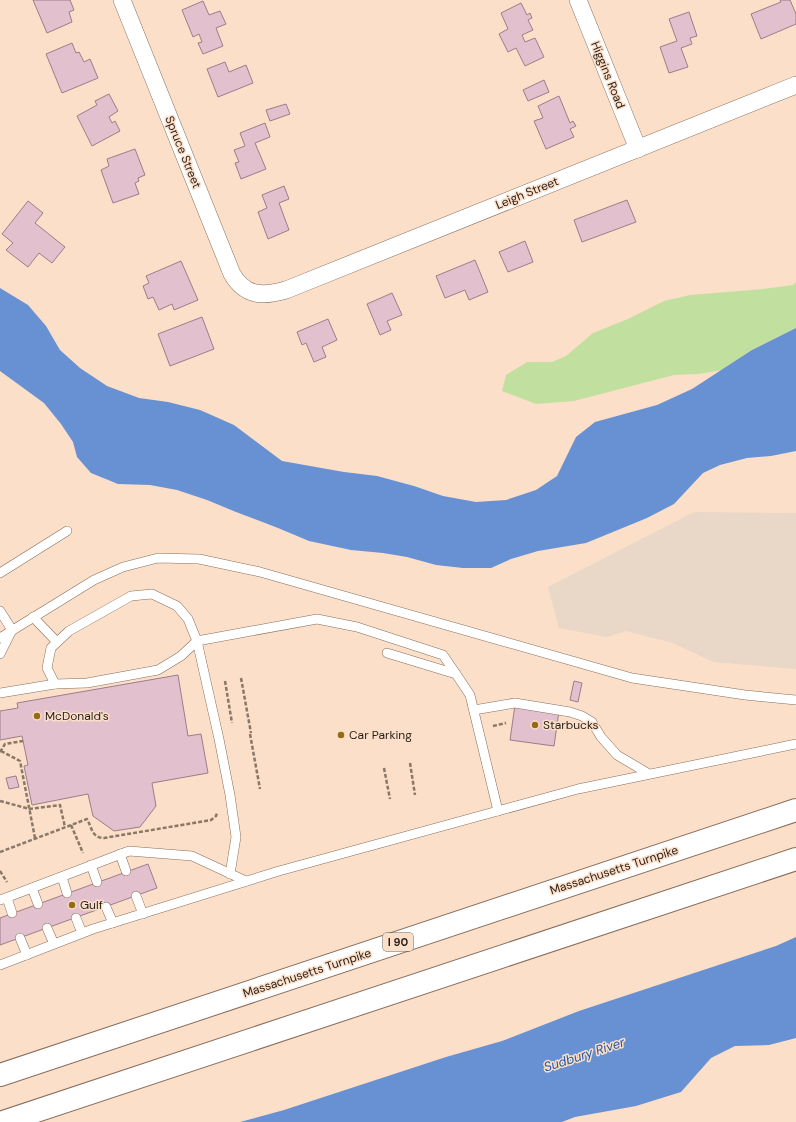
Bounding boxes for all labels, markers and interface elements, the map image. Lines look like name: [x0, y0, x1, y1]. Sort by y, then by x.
street label: Higgins Road: [587, 39, 629, 111]
street label: Spruce Street: [161, 113, 205, 191]
street label: Leigh Street: [493, 173, 561, 213]
place label: McDonald's: [45, 708, 109, 724]
marker: McDonald's: [32, 711, 42, 721]
place label: Starbucks: [543, 717, 599, 733]
marker: Starbucks: [530, 720, 540, 730]
place label: Car Parking: [349, 727, 412, 743]
marker: Car Parking: [336, 730, 346, 740]
street label: Massachusetts Turnpike: [548, 842, 680, 898]
place label: Gulf: [80, 897, 103, 913]
marker: Gulf: [67, 900, 77, 910]
road number: I 90: [383, 933, 413, 951]
street label: Massachusetts Turnpike: [241, 945, 373, 1001]
water label: Sudbury River: [541, 1033, 628, 1076]

